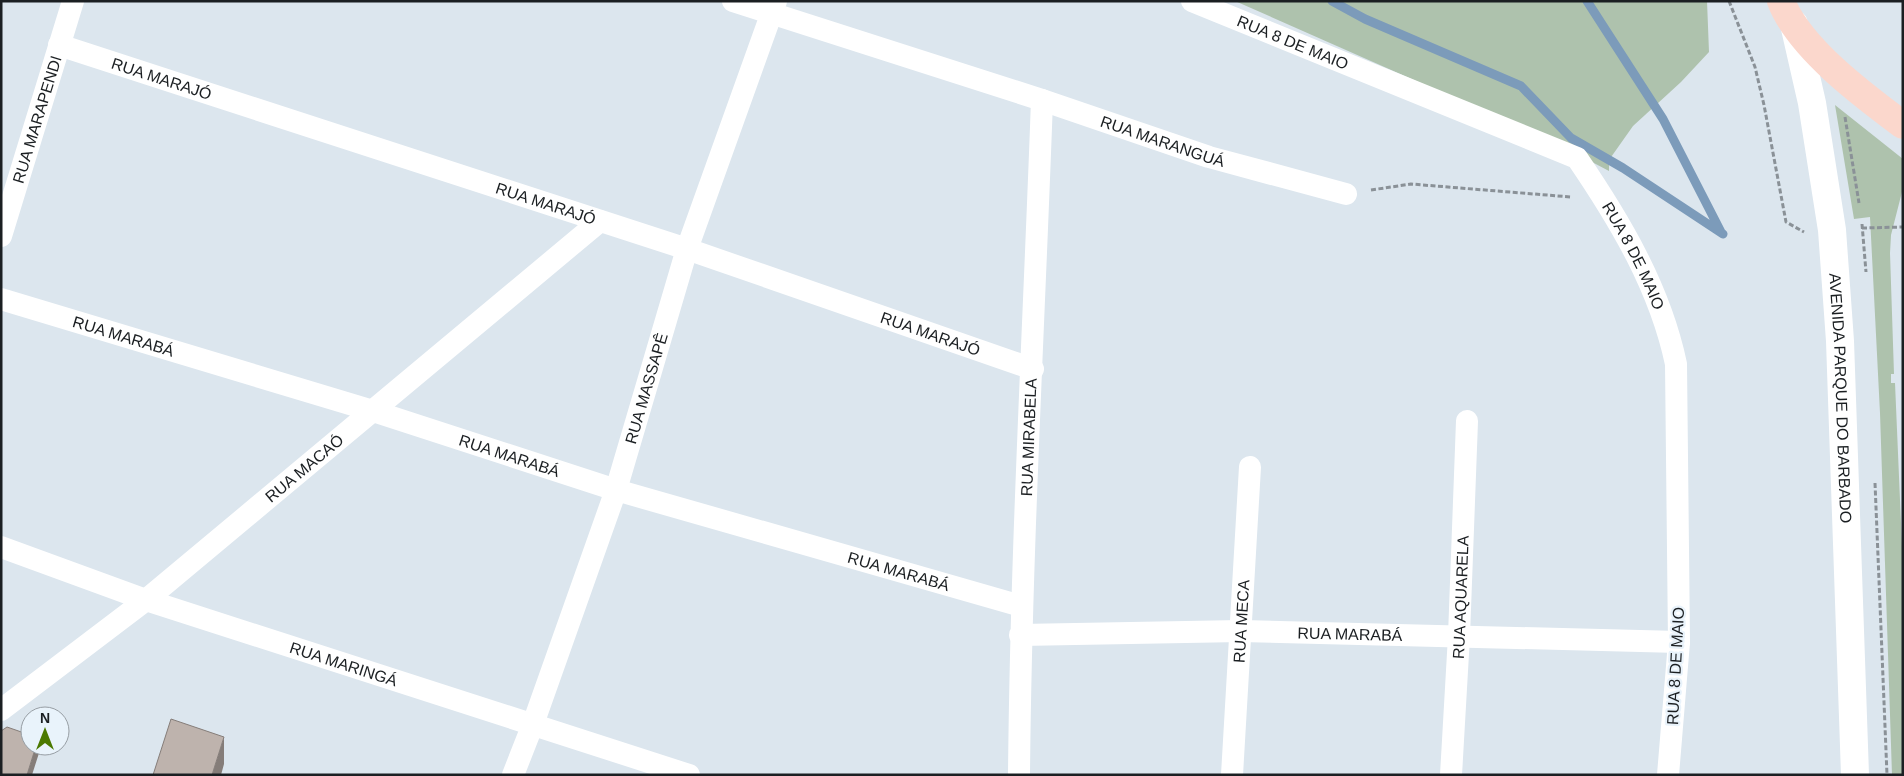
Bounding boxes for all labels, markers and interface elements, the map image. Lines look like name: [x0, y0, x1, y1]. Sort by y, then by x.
street label: RUA 8 DE MAIO: [1235, 12, 1351, 73]
street label: RUA MARAPENDI: [10, 54, 65, 185]
street label: RUA MARAJÓ: [109, 55, 214, 103]
street label: RUA MARANGUÁ: [1098, 113, 1227, 170]
street label: RUA MARAJÓ: [494, 179, 598, 228]
street label: RUA 8 DE MAIO: [1599, 199, 1667, 312]
street label: AVENIDA PARQUE DO BARBADO: [1826, 273, 1854, 523]
street label: RUA MARAJÓ: [878, 309, 983, 359]
street label: RUA MARABÁ: [71, 313, 177, 360]
street label: RUA MASSAPÊ: [622, 331, 671, 446]
street label: RUA MIRABELA: [1018, 377, 1040, 497]
street label: RUA MACAÓ: [262, 430, 347, 506]
street label: RUA MARABÁ: [457, 432, 562, 480]
street label: RUA AQUARELA: [1450, 535, 1472, 660]
street label: RUA MARABÁ: [846, 549, 952, 594]
street label: RUA MECA: [1231, 579, 1252, 664]
street label: RUA 8 DE MAIO: [1664, 607, 1687, 726]
street label: RUA MARABÁ: [1297, 624, 1403, 644]
street label: RUA MARINGÁ: [288, 639, 400, 690]
north arrow: [20, 706, 70, 756]
text: N: [40, 710, 50, 726]

